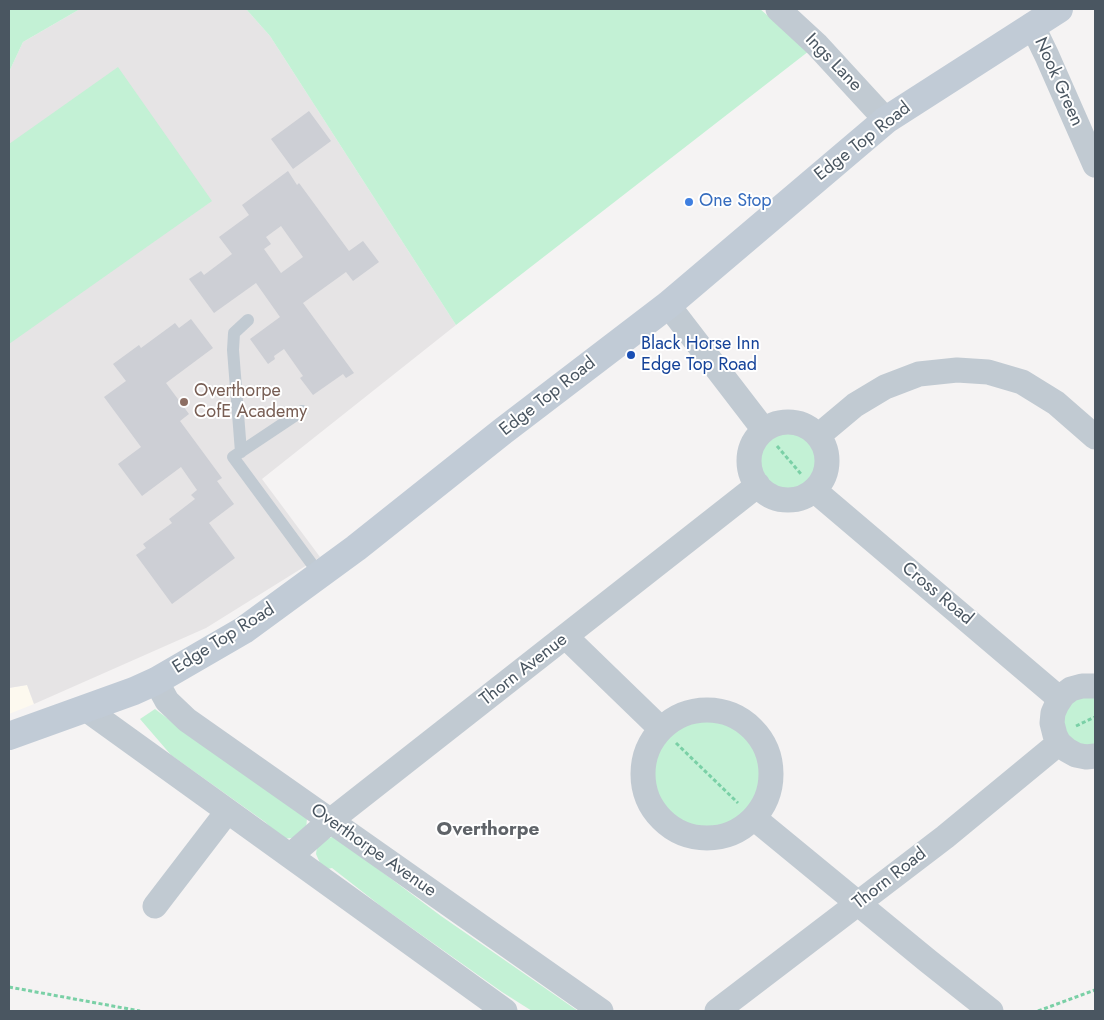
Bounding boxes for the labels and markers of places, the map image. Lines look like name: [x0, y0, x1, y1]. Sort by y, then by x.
place label: One Stop: [699, 191, 772, 213]
marker: One Stop: [683, 196, 695, 208]
place label: Black Horse Inn Edge Top Road: [641, 334, 760, 376]
marker: Black Horse Inn Edge Top Road: [625, 349, 637, 361]
place label: Overthorpe CofE Academy: [194, 381, 307, 424]
marker: Overthorpe CofE Academy: [178, 396, 190, 408]

